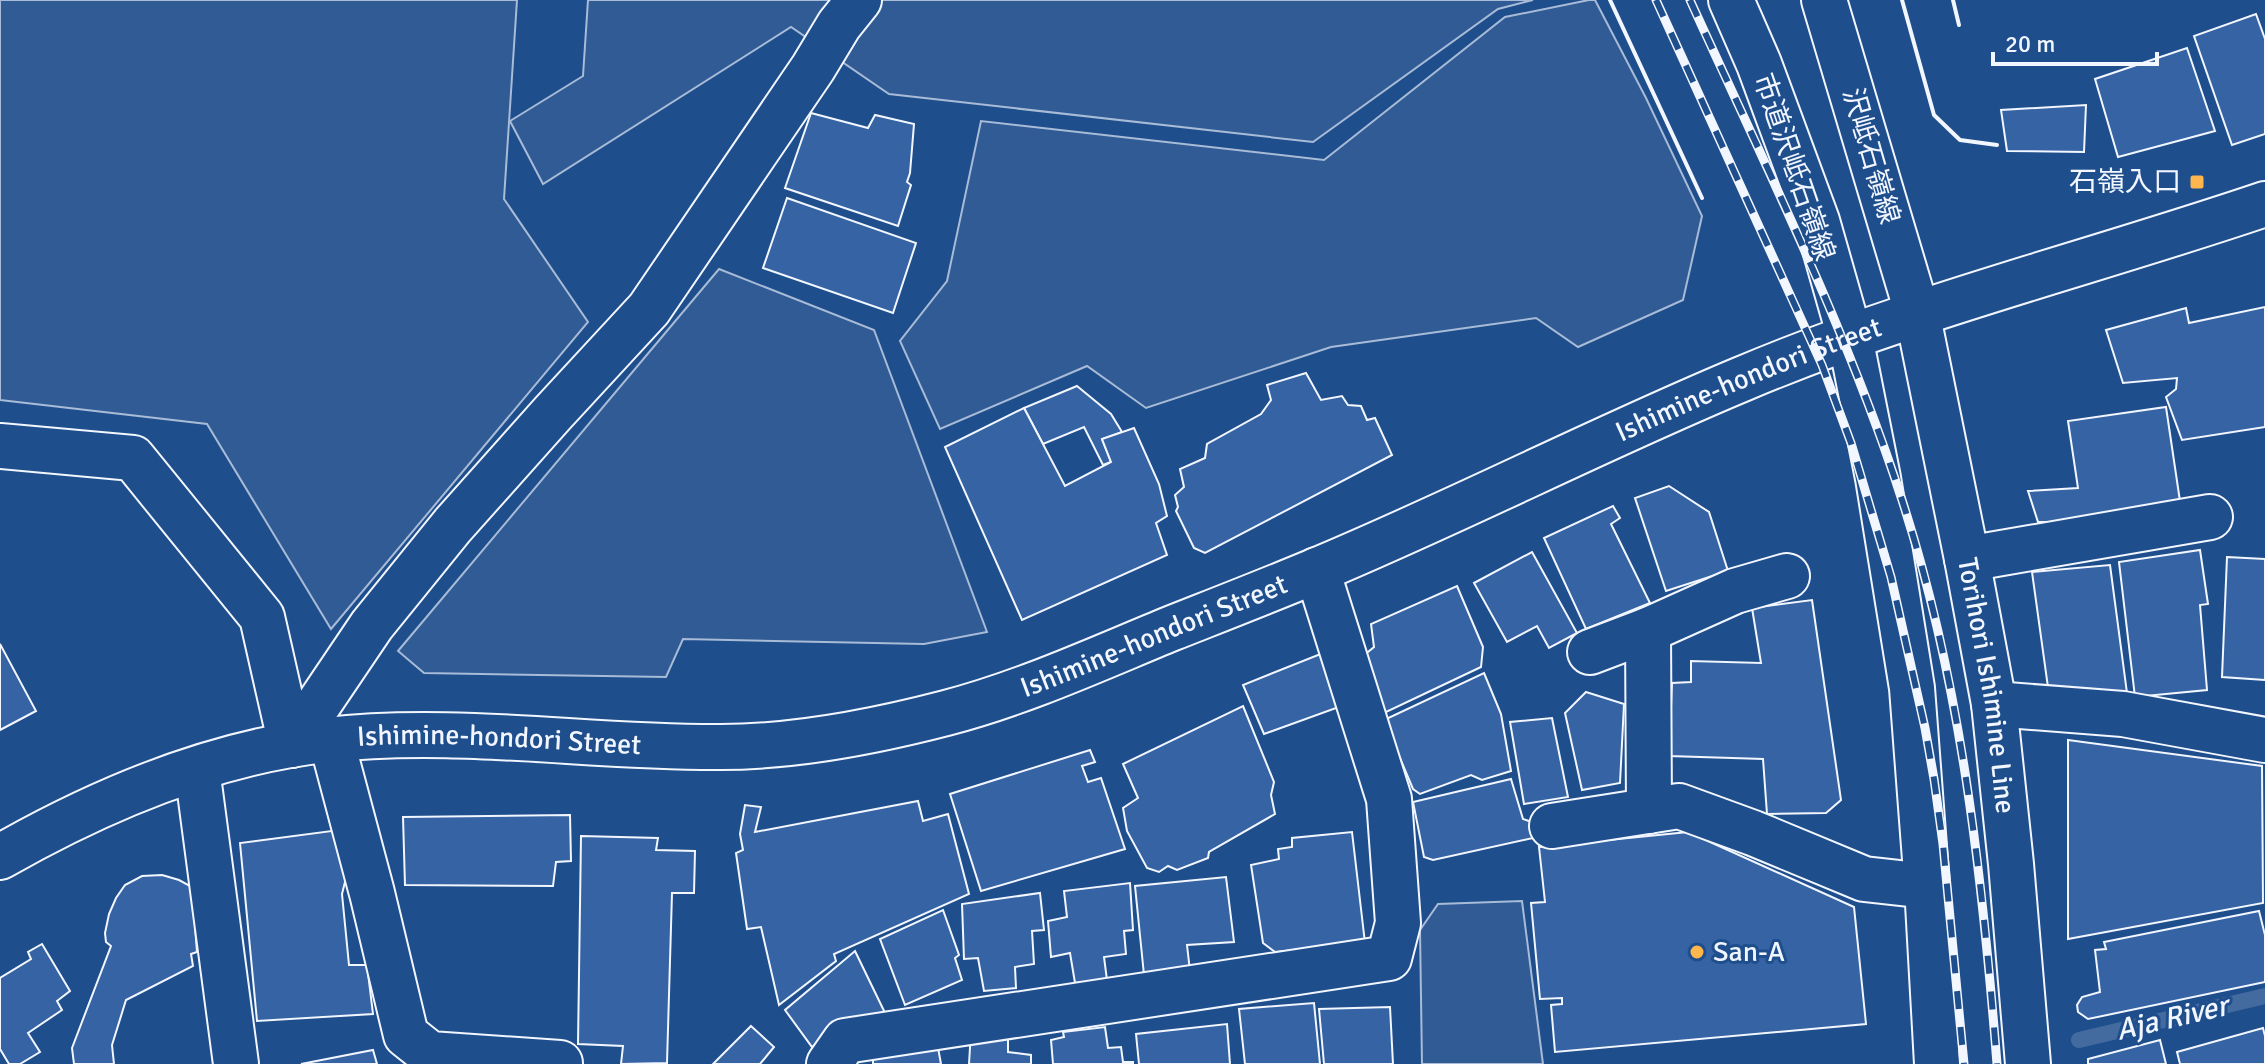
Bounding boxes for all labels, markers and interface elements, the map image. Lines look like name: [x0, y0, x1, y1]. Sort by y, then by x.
scale bar: [1993, 16, 2157, 66]
text: 20 m: [2005, 29, 2055, 59]
street label: 市道沢岻石嶺線: [1746, 69, 1842, 265]
street label: 沢岻石嶺線: [1835, 84, 1907, 228]
place label: 石嶺入口: [2069, 165, 2181, 199]
marker: 石嶺入口: [2188, 173, 2206, 191]
street label: Ishimine-hondori Street: [1610, 310, 1886, 449]
street label: Torihori Ishimine Line: [1950, 555, 2023, 815]
street label: Ishimine-hondori Street: [1016, 567, 1292, 705]
street label: Ishimine-hondori Street: [356, 718, 642, 762]
place label: San-A: [1713, 935, 1785, 969]
marker: San-A: [1688, 943, 1706, 961]
water label: Aja River: [2112, 986, 2235, 1049]

